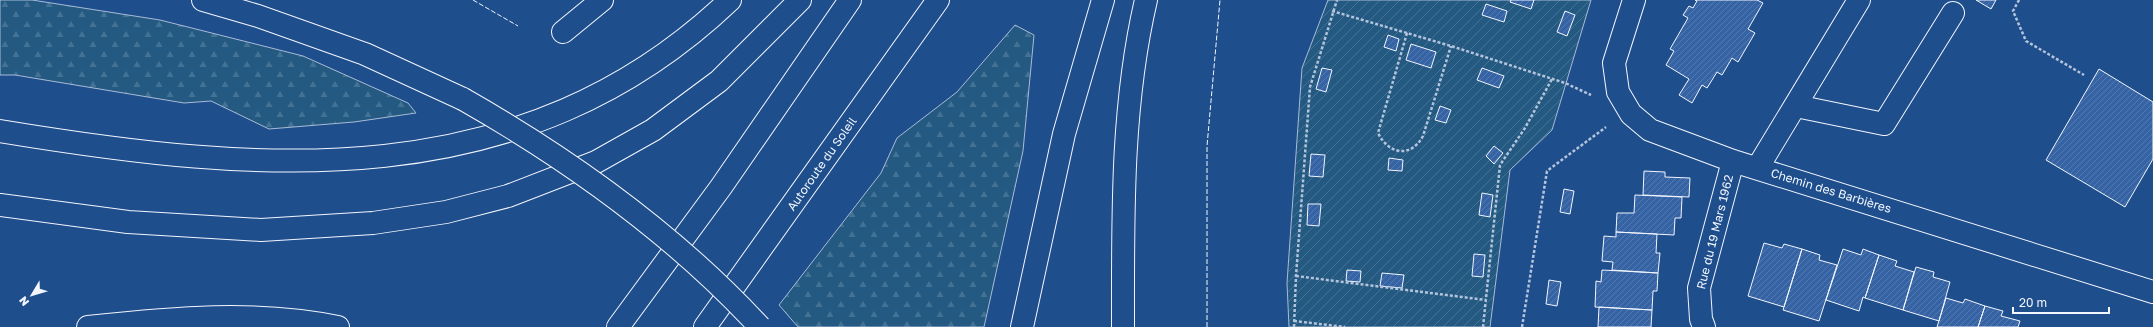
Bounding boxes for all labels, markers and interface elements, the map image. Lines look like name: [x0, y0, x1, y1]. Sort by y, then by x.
street label: Autoroute du Soleil: [784, 114, 860, 214]
street label: Chemin des Barbières: [1769, 165, 1893, 216]
street label: Rue du 19 Mars 1962: [1693, 173, 1736, 291]
north arrow: [12, 275, 52, 315]
scale bar: [2013, 289, 2109, 315]
text: N: [16, 294, 31, 309]
text: 20 m: [2019, 295, 2047, 310]

